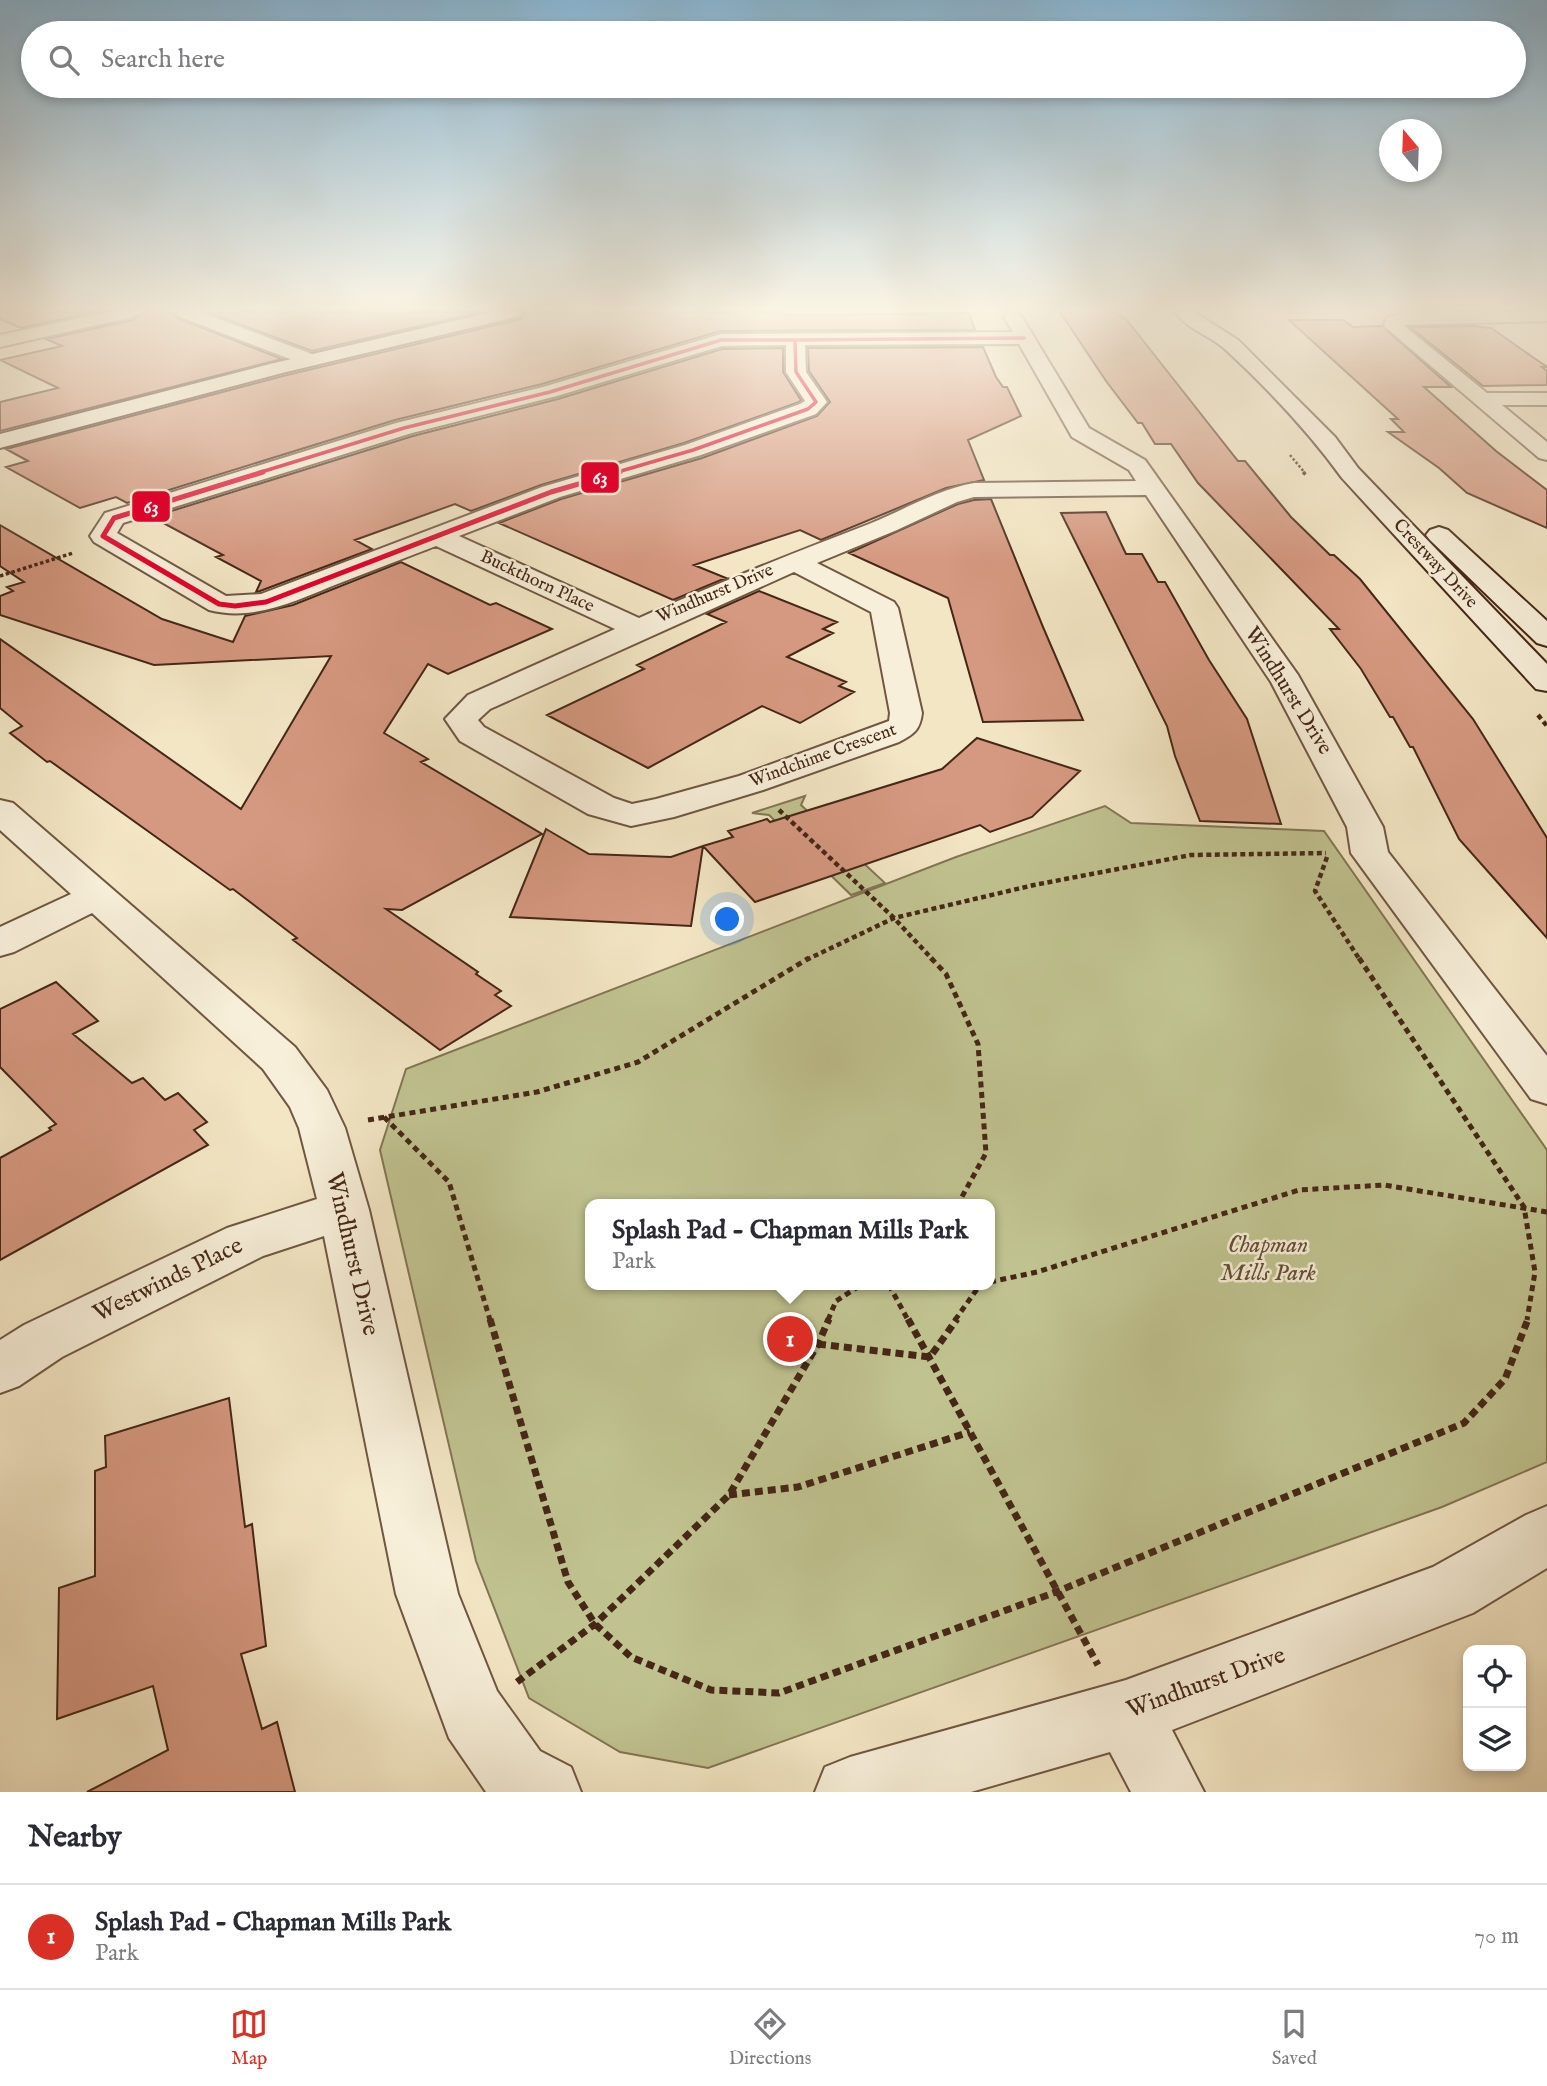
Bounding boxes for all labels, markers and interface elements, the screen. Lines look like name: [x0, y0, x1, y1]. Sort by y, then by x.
search box: [21, 21, 1526, 98]
icon: search: [45, 41, 83, 79]
text: Search here: [101, 43, 225, 76]
north arrow: [1379, 119, 1442, 182]
line badge: 63: [580, 461, 620, 494]
text: 63: [592, 467, 608, 491]
line badge: 63: [131, 490, 171, 523]
text: 63: [143, 496, 159, 520]
street label: Crestway Drive: [1388, 514, 1482, 614]
street label: Buckthorn Place: [476, 546, 598, 618]
street label: Windhurst Drive: [653, 559, 777, 629]
street label: Windhurst Drive: [1238, 622, 1338, 760]
street label: Windchime Crescent: [746, 719, 900, 793]
your location: [710, 902, 744, 936]
street label: Windhurst Drive: [318, 1169, 386, 1339]
popup: [585, 1199, 995, 1290]
text: Splash Pad - Chapman Mills Park: [612, 1214, 968, 1247]
street label: Westwinds Place: [88, 1230, 248, 1330]
park label: Chapman Mills Park: [1220, 1230, 1316, 1289]
text: Park: [612, 1247, 656, 1276]
pin: 1: [767, 1313, 813, 1365]
street label: Windhurst Drive: [1122, 1640, 1290, 1726]
map controls: [1463, 1645, 1526, 1771]
button: locate: [1463, 1645, 1526, 1708]
button: layers: [1463, 1708, 1526, 1771]
text: Nearby: [28, 1819, 121, 1857]
text: Splash Pad - Chapman Mills Park: [95, 1906, 451, 1939]
text: 1: [47, 1922, 55, 1951]
text: 70 m: [1474, 1922, 1519, 1951]
text: Park: [95, 1939, 139, 1968]
tab: Map: [230, 2005, 268, 2071]
tab: Directions: [729, 2005, 811, 2071]
tab: Saved: [1272, 2005, 1317, 2071]

